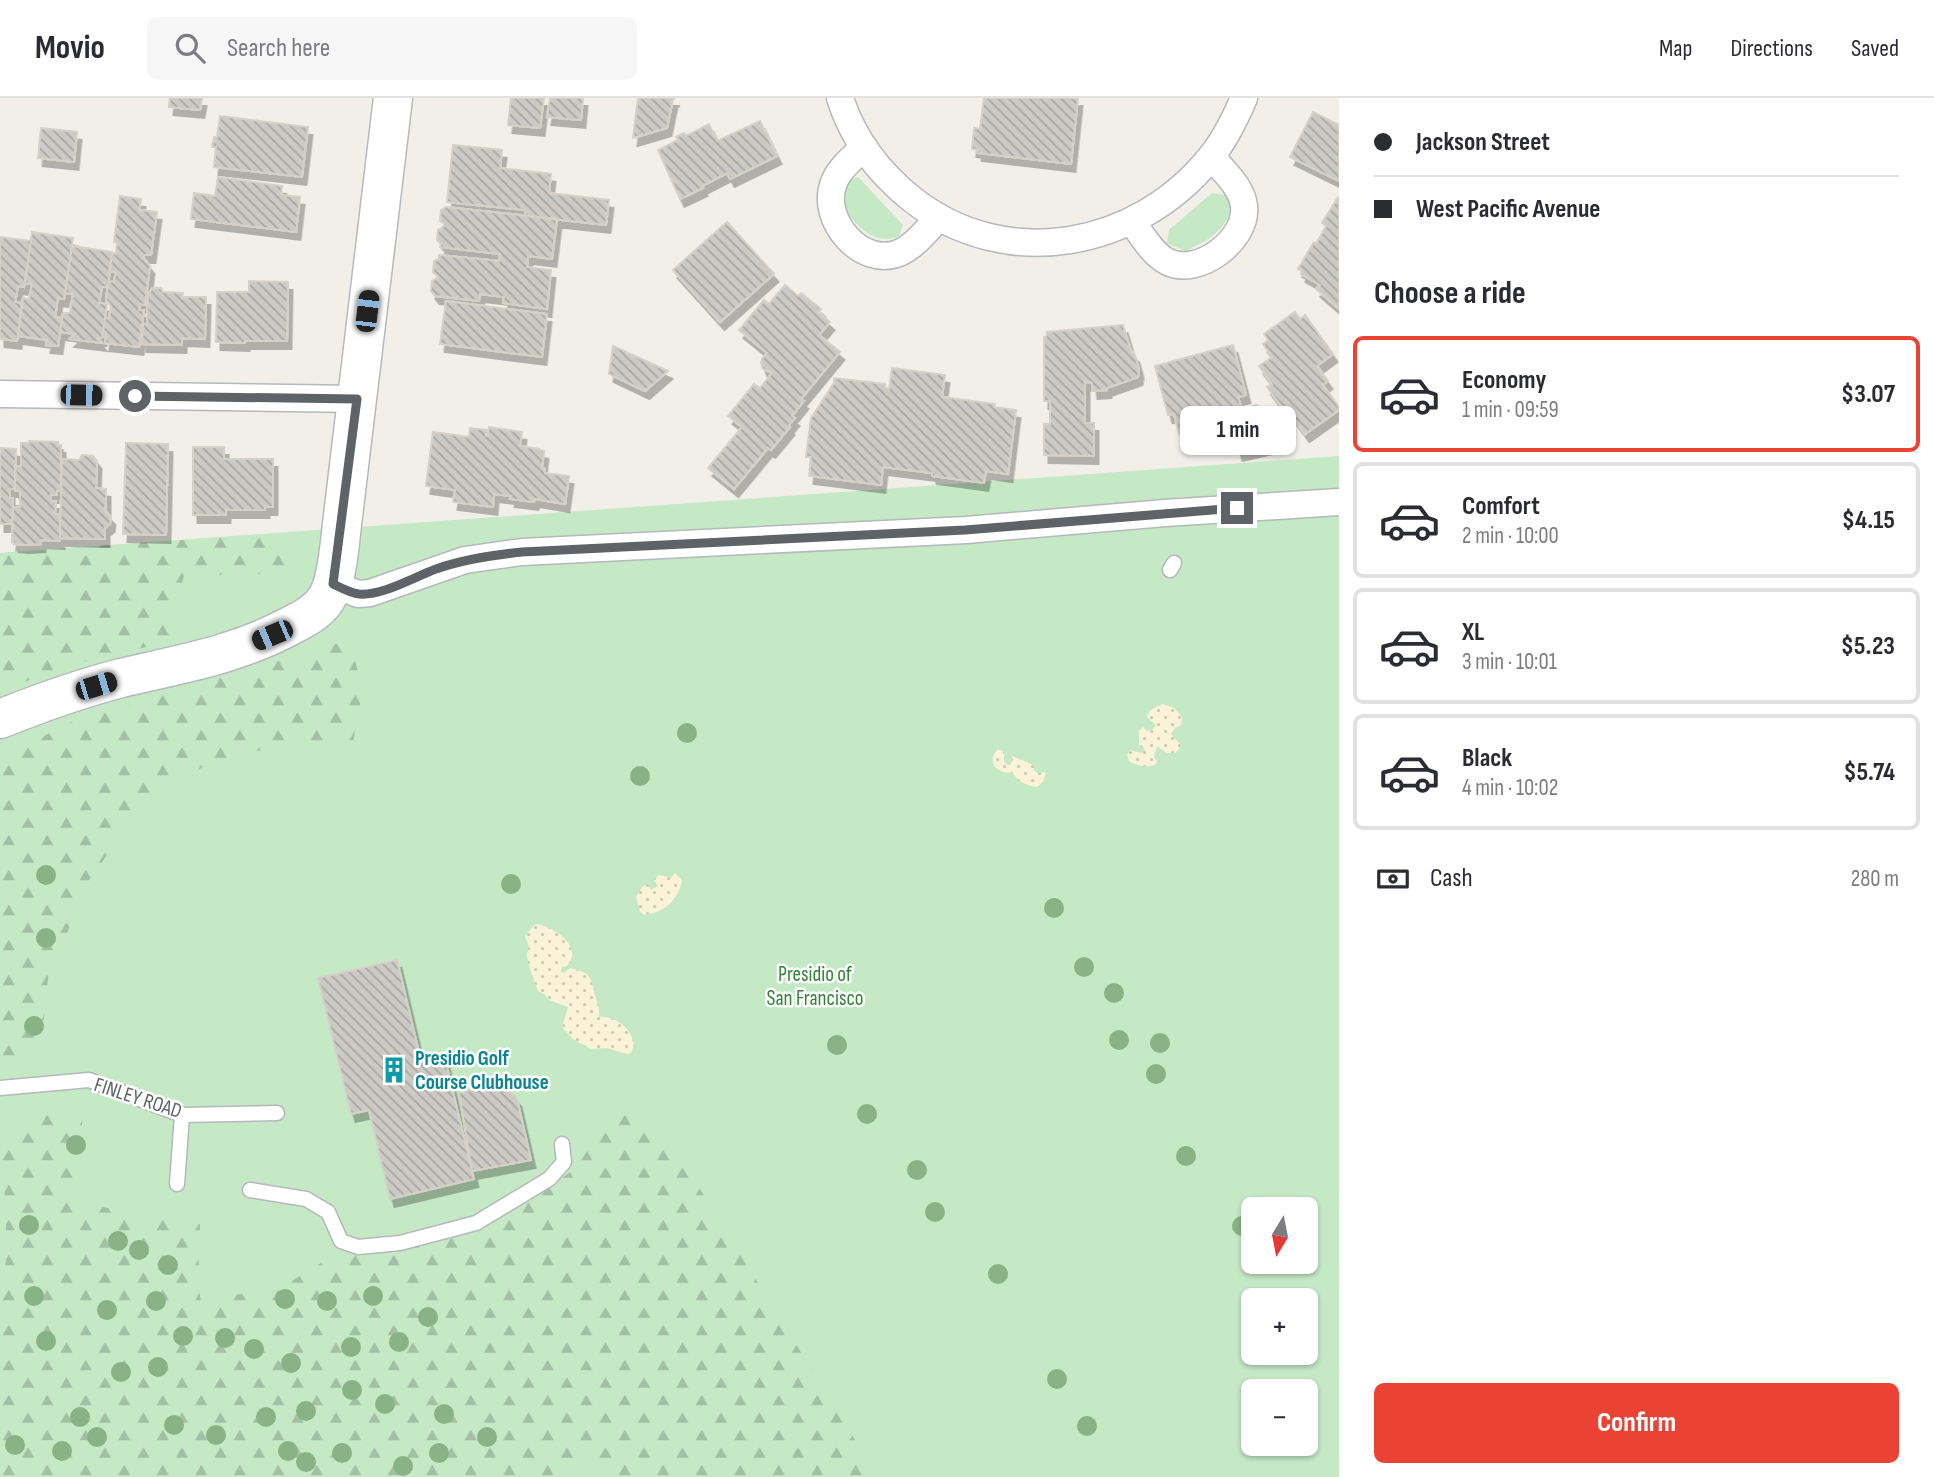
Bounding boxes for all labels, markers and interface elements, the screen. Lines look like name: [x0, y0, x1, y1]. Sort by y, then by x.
search box: [147, 17, 637, 80]
text: Movio: [35, 28, 105, 68]
icon: search: [171, 29, 209, 67]
text: Search here: [227, 33, 330, 64]
text: Map: [1659, 34, 1692, 63]
text: Directions: [1730, 34, 1813, 63]
text: Saved: [1851, 34, 1899, 63]
text: Jackson Street: [1416, 127, 1550, 158]
text: West Pacific Avenue: [1416, 194, 1600, 225]
text: Choose a ride: [1374, 274, 1526, 313]
car: [355, 289, 380, 333]
icon: car: [1378, 363, 1441, 426]
text: Economy: [1462, 365, 1546, 396]
text: $3.07: [1841, 379, 1895, 410]
route start: [119, 380, 151, 412]
car: [60, 384, 103, 406]
text: 1 min · 09:59: [1462, 396, 1559, 424]
callout: 1 min: [1179, 406, 1295, 456]
text: 1 min: [1217, 416, 1259, 444]
icon: car: [1378, 489, 1441, 552]
text: Comfort: [1462, 491, 1540, 522]
route end: [1221, 492, 1253, 524]
text: $4.15: [1842, 505, 1895, 536]
text: 2 min · 10:00: [1462, 522, 1559, 550]
icon: car: [1378, 615, 1441, 678]
car: [249, 617, 296, 653]
text: XL: [1462, 617, 1484, 648]
text: $5.23: [1841, 631, 1895, 662]
text: 3 min · 10:01: [1462, 648, 1557, 676]
car: [73, 670, 120, 702]
icon: car: [1378, 741, 1441, 804]
text: Black: [1462, 743, 1512, 774]
text: $5.74: [1843, 757, 1895, 788]
text: 4 min · 10:02: [1462, 774, 1558, 802]
icon: cash: [1374, 860, 1412, 898]
text: Cash: [1430, 863, 1473, 894]
text: 280 m: [1851, 865, 1899, 893]
park label: Presidio of San Francisco: [767, 962, 863, 1011]
place label: Presidio Golf Course Clubhouse: [415, 1046, 549, 1095]
building icon: Presidio Golf Course Clubhouse: [379, 1055, 409, 1085]
street label: FINLEY ROAD: [91, 1072, 185, 1124]
north arrow: [1241, 1197, 1318, 1274]
map controls: [1241, 1197, 1318, 1456]
button: +: [1241, 1288, 1318, 1365]
button: −: [1241, 1379, 1318, 1456]
button: Confirm: [1374, 1383, 1899, 1463]

